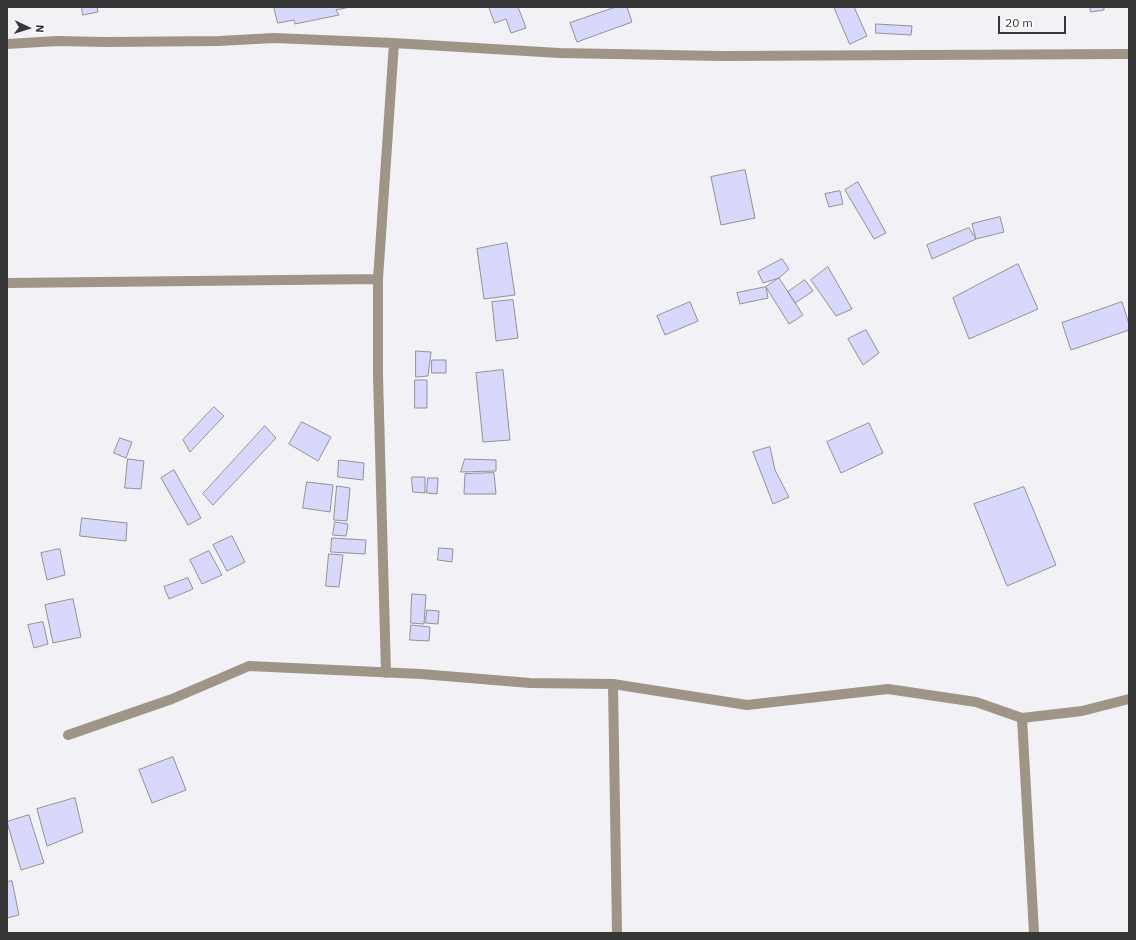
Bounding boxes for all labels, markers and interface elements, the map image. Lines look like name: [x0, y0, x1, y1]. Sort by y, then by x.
north arrow: [8, 8, 48, 48]
scale bar: [1000, 8, 1068, 34]
text: 20 m: [1005, 15, 1033, 30]
text: N: [33, 24, 47, 33]

